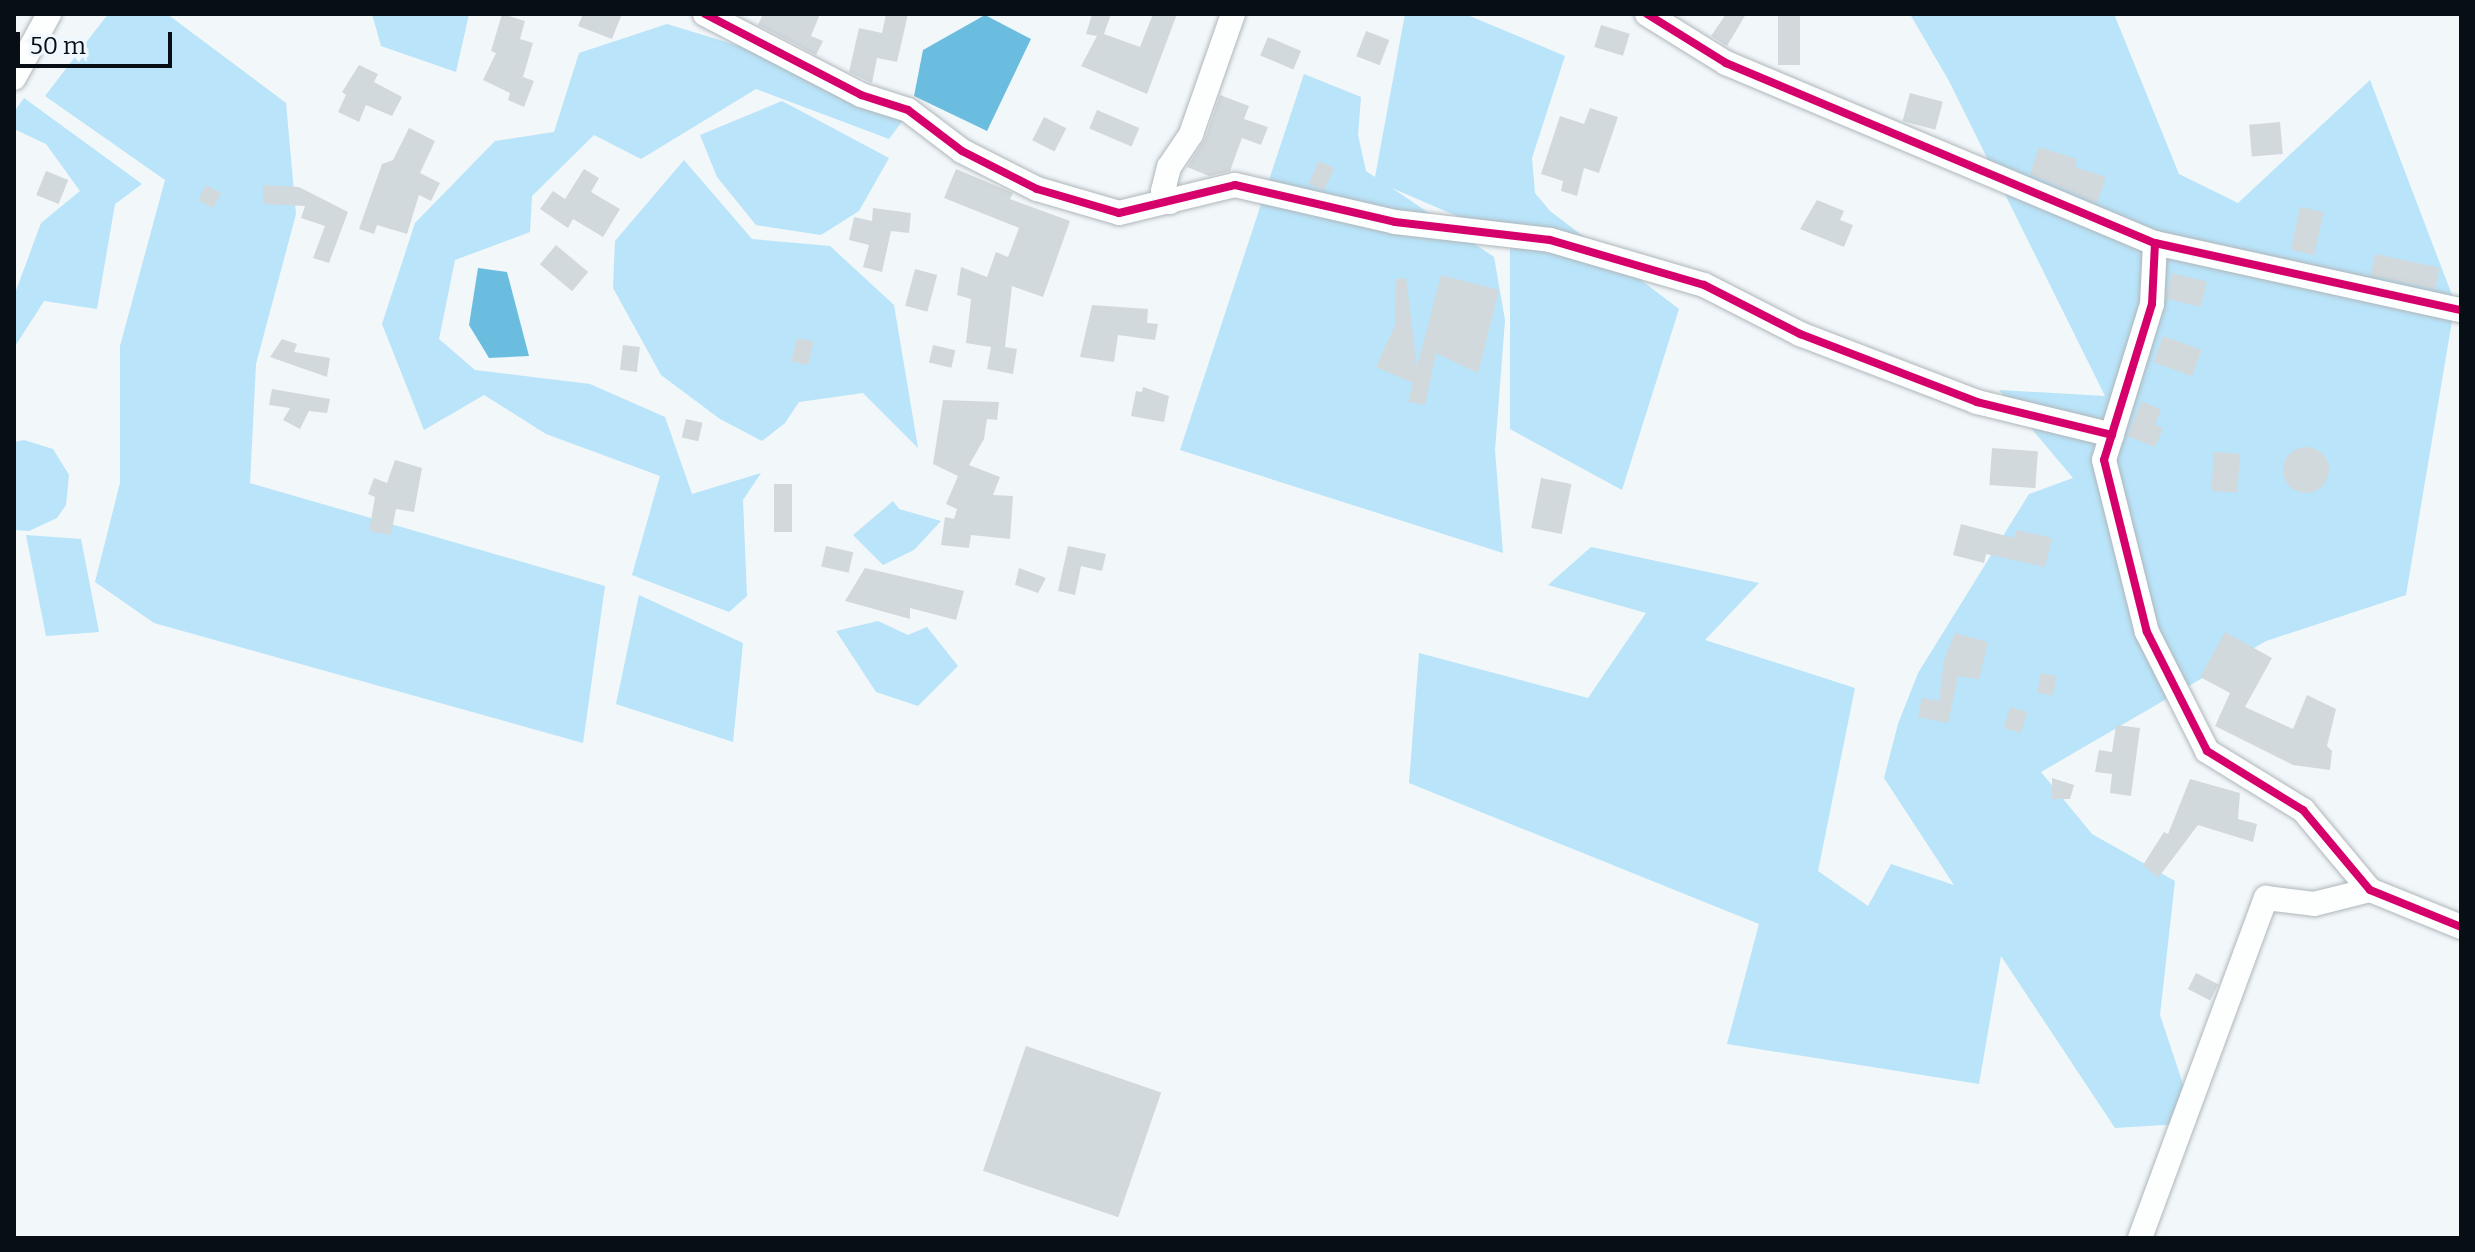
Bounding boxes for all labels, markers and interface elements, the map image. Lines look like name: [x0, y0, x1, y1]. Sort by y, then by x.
scale bar: [20, 16, 176, 66]
text: 50 m: [30, 32, 86, 60]

